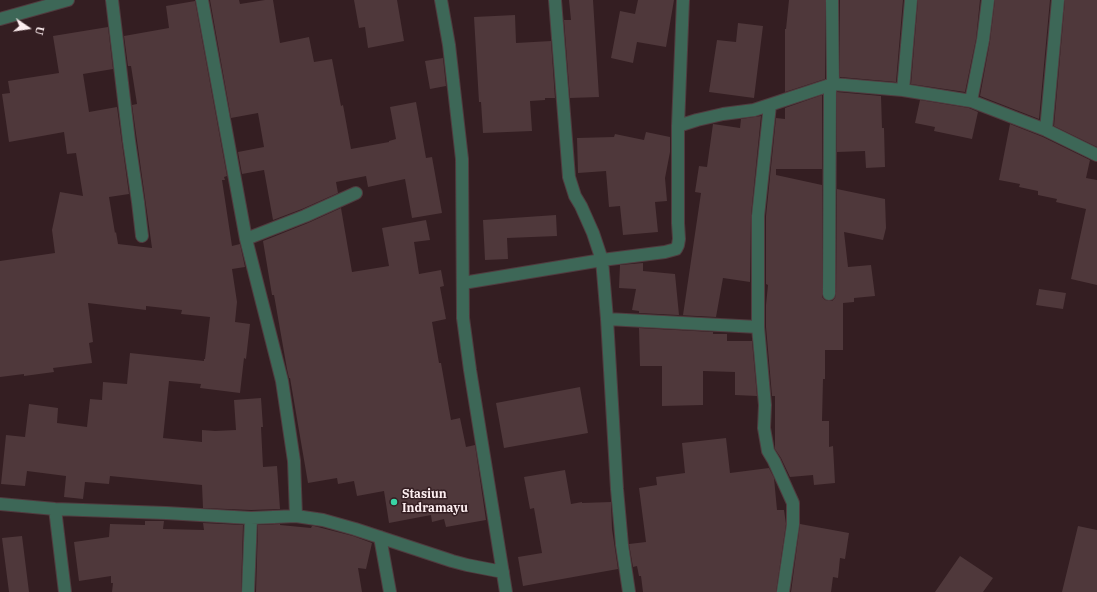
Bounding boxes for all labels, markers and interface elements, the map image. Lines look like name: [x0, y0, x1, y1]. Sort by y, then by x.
north arrow: [8, 8, 48, 48]
text: U: [32, 25, 47, 36]
place label: Stasiun Indramayu: [402, 488, 468, 516]
marker: Stasiun Indramayu: [389, 497, 399, 507]

